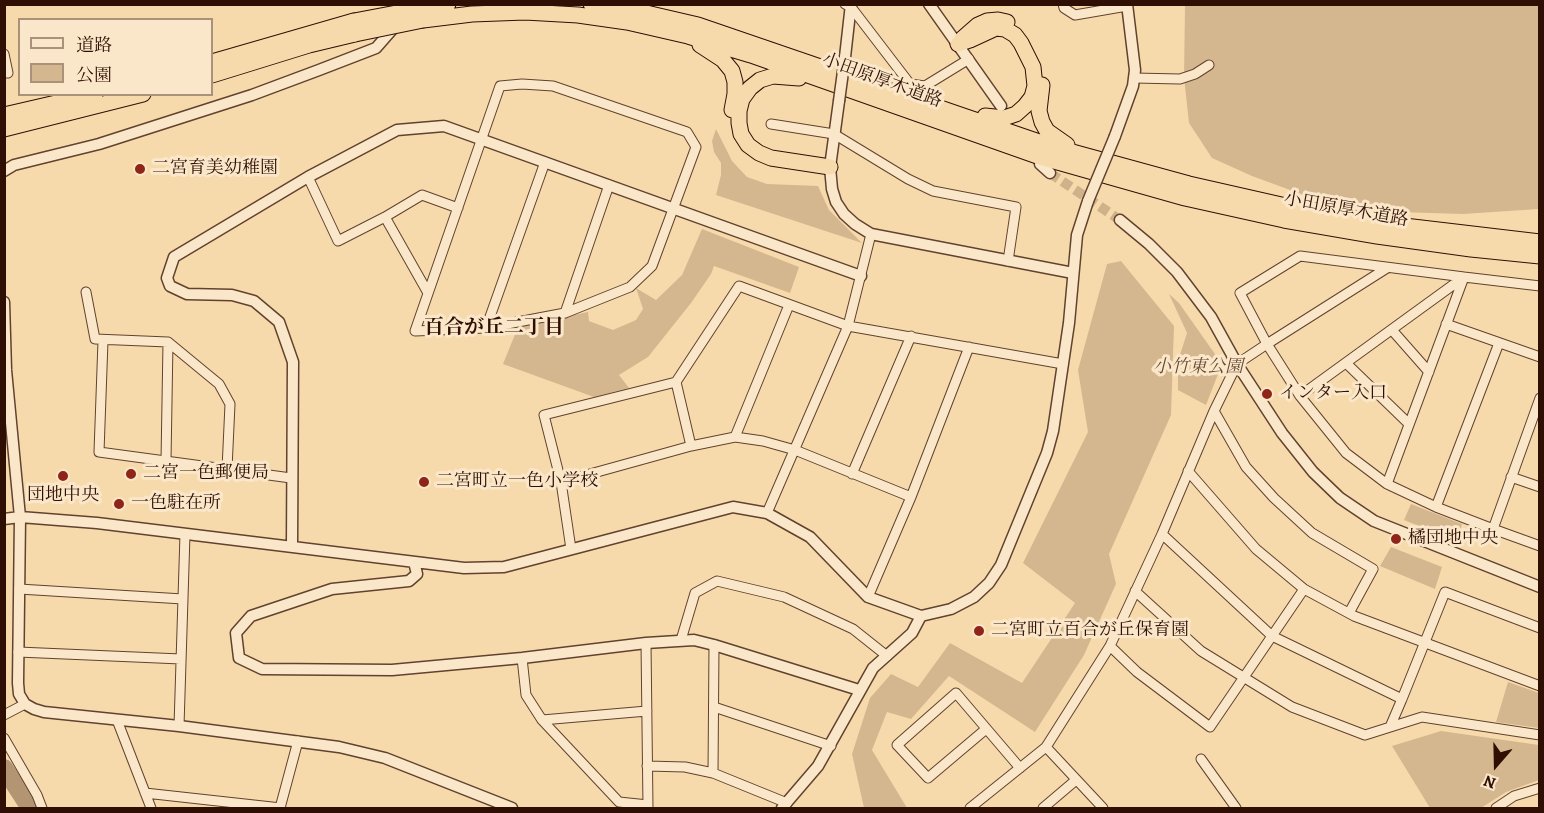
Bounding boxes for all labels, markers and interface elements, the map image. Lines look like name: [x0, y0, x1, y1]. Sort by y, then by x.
legend: [18, 18, 213, 96]
text: 道路: [76, 33, 112, 57]
street label: 小田原厚木道路: [819, 49, 945, 113]
text: 公園: [76, 63, 112, 87]
place label: 二宮育美幼稚園: [152, 158, 278, 180]
marker: 二宮育美幼稚園: [133, 162, 147, 176]
street label: 小田原厚木道路: [1282, 188, 1410, 232]
district label: 百合が丘二丁目: [424, 316, 564, 340]
park label: 小竹東公園: [1153, 357, 1243, 379]
place label: インター入口: [1279, 383, 1387, 405]
marker: インター入口: [1260, 387, 1274, 401]
place label: 二宮一色郵便局: [143, 463, 269, 485]
marker: 二宮一色郵便局: [124, 467, 138, 481]
marker: 団地中央: [56, 469, 70, 483]
place label: 二宮町立一色小学校: [436, 471, 598, 493]
marker: 二宮町立一色小学校: [417, 475, 431, 489]
place label: 団地中央: [27, 485, 99, 507]
place label: 一色駐在所: [131, 493, 221, 515]
marker: 一色駐在所: [112, 497, 126, 511]
place label: 橘団地中央: [1408, 528, 1498, 550]
marker: 橘団地中央: [1389, 532, 1403, 546]
place label: 二宮町立百合が丘保育園: [991, 620, 1189, 642]
marker: 二宮町立百合が丘保育園: [972, 624, 986, 638]
north arrow: [1466, 735, 1526, 795]
text: N: [1481, 770, 1499, 794]

